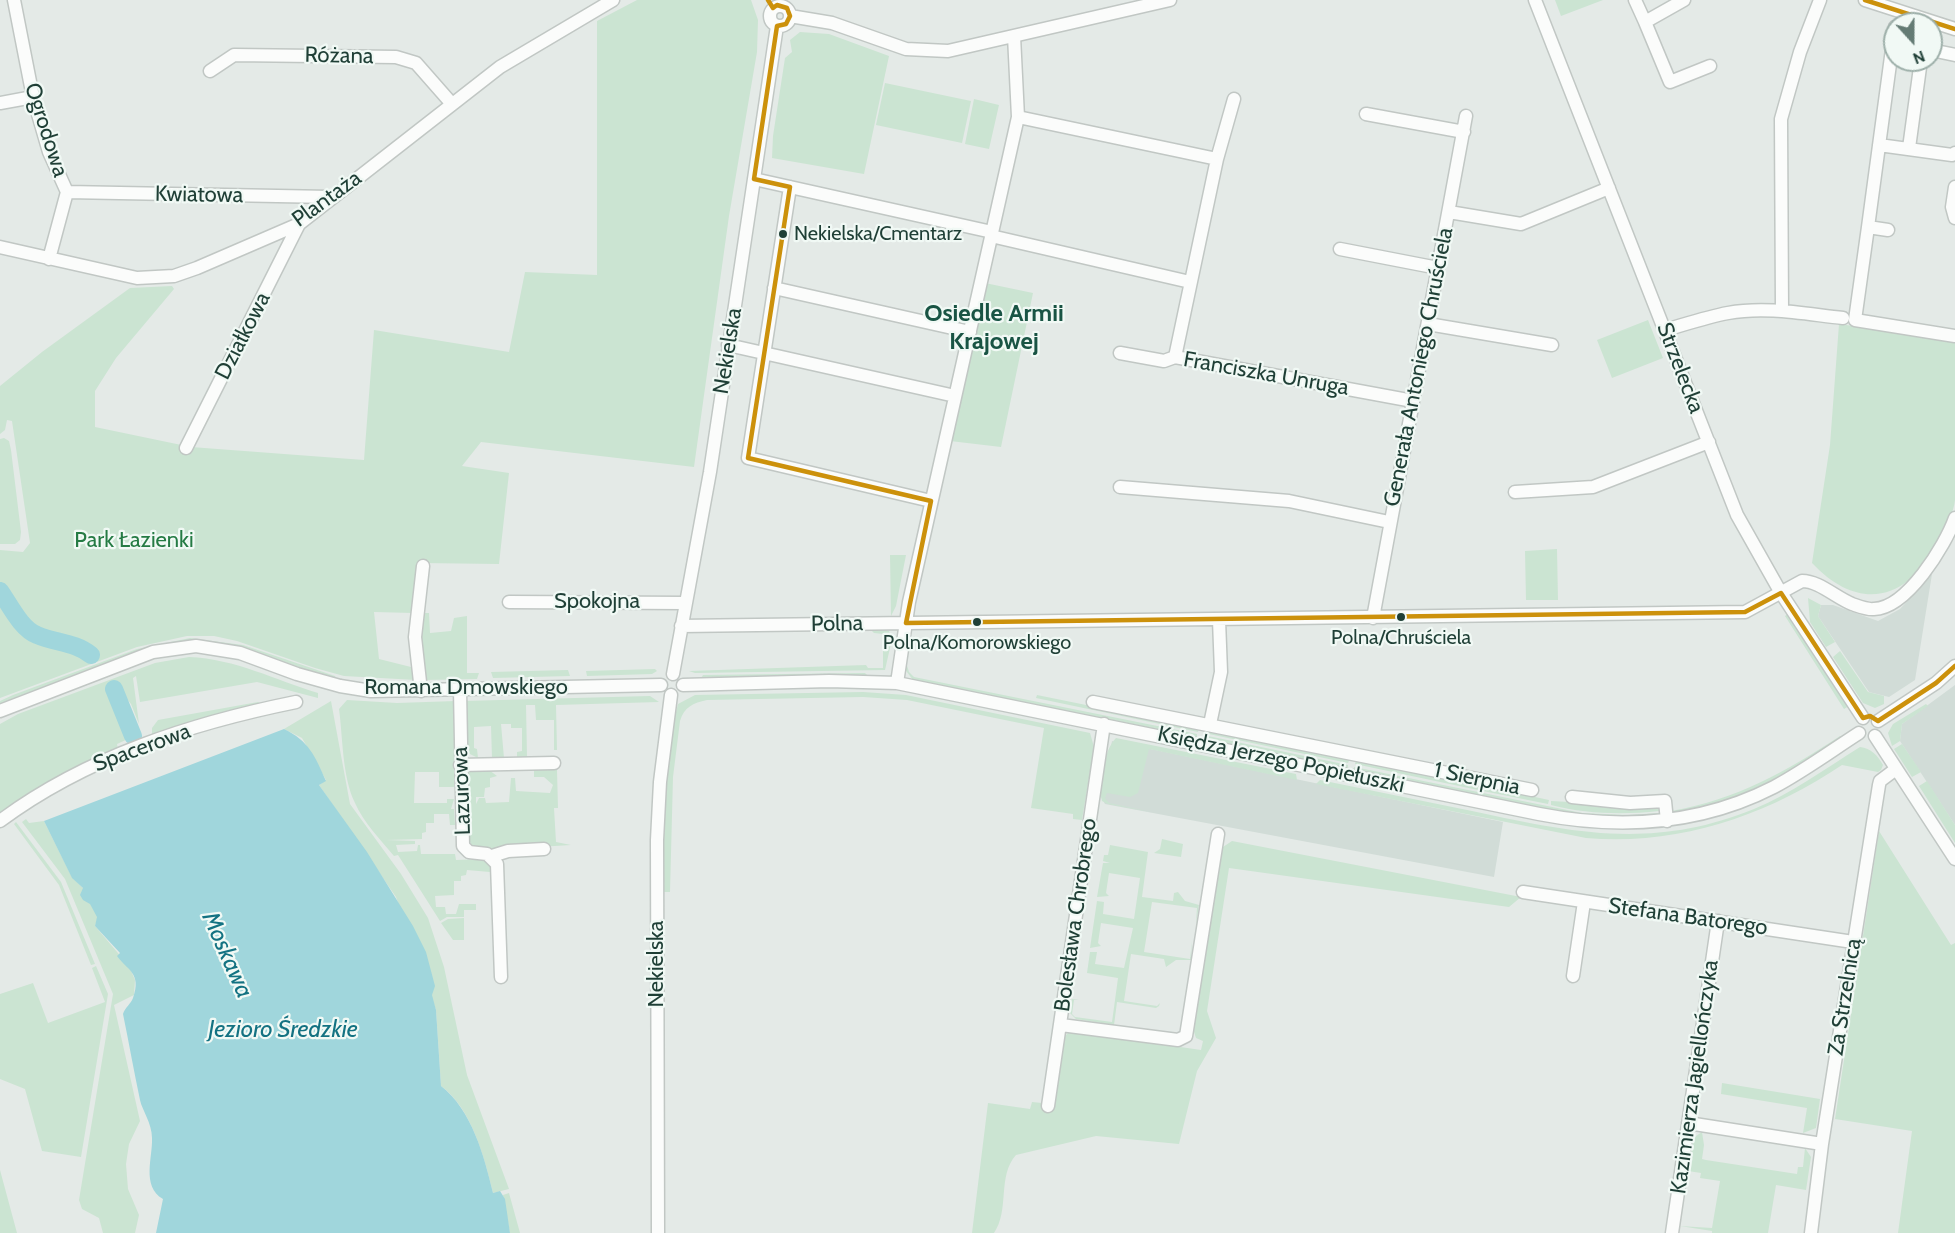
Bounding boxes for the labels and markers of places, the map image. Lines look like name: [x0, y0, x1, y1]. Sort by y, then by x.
place label: Nekielska/Cmentarz: [794, 222, 962, 246]
marker: Nekielska/Cmentarz: [777, 228, 789, 240]
marker: Polna/Chruściela: [1395, 611, 1407, 623]
marker: Polna/Komorowskiego: [971, 616, 983, 628]
place label: Polna/Chruściela: [1331, 626, 1471, 650]
place label: Polna/Komorowskiego: [883, 631, 1071, 655]

